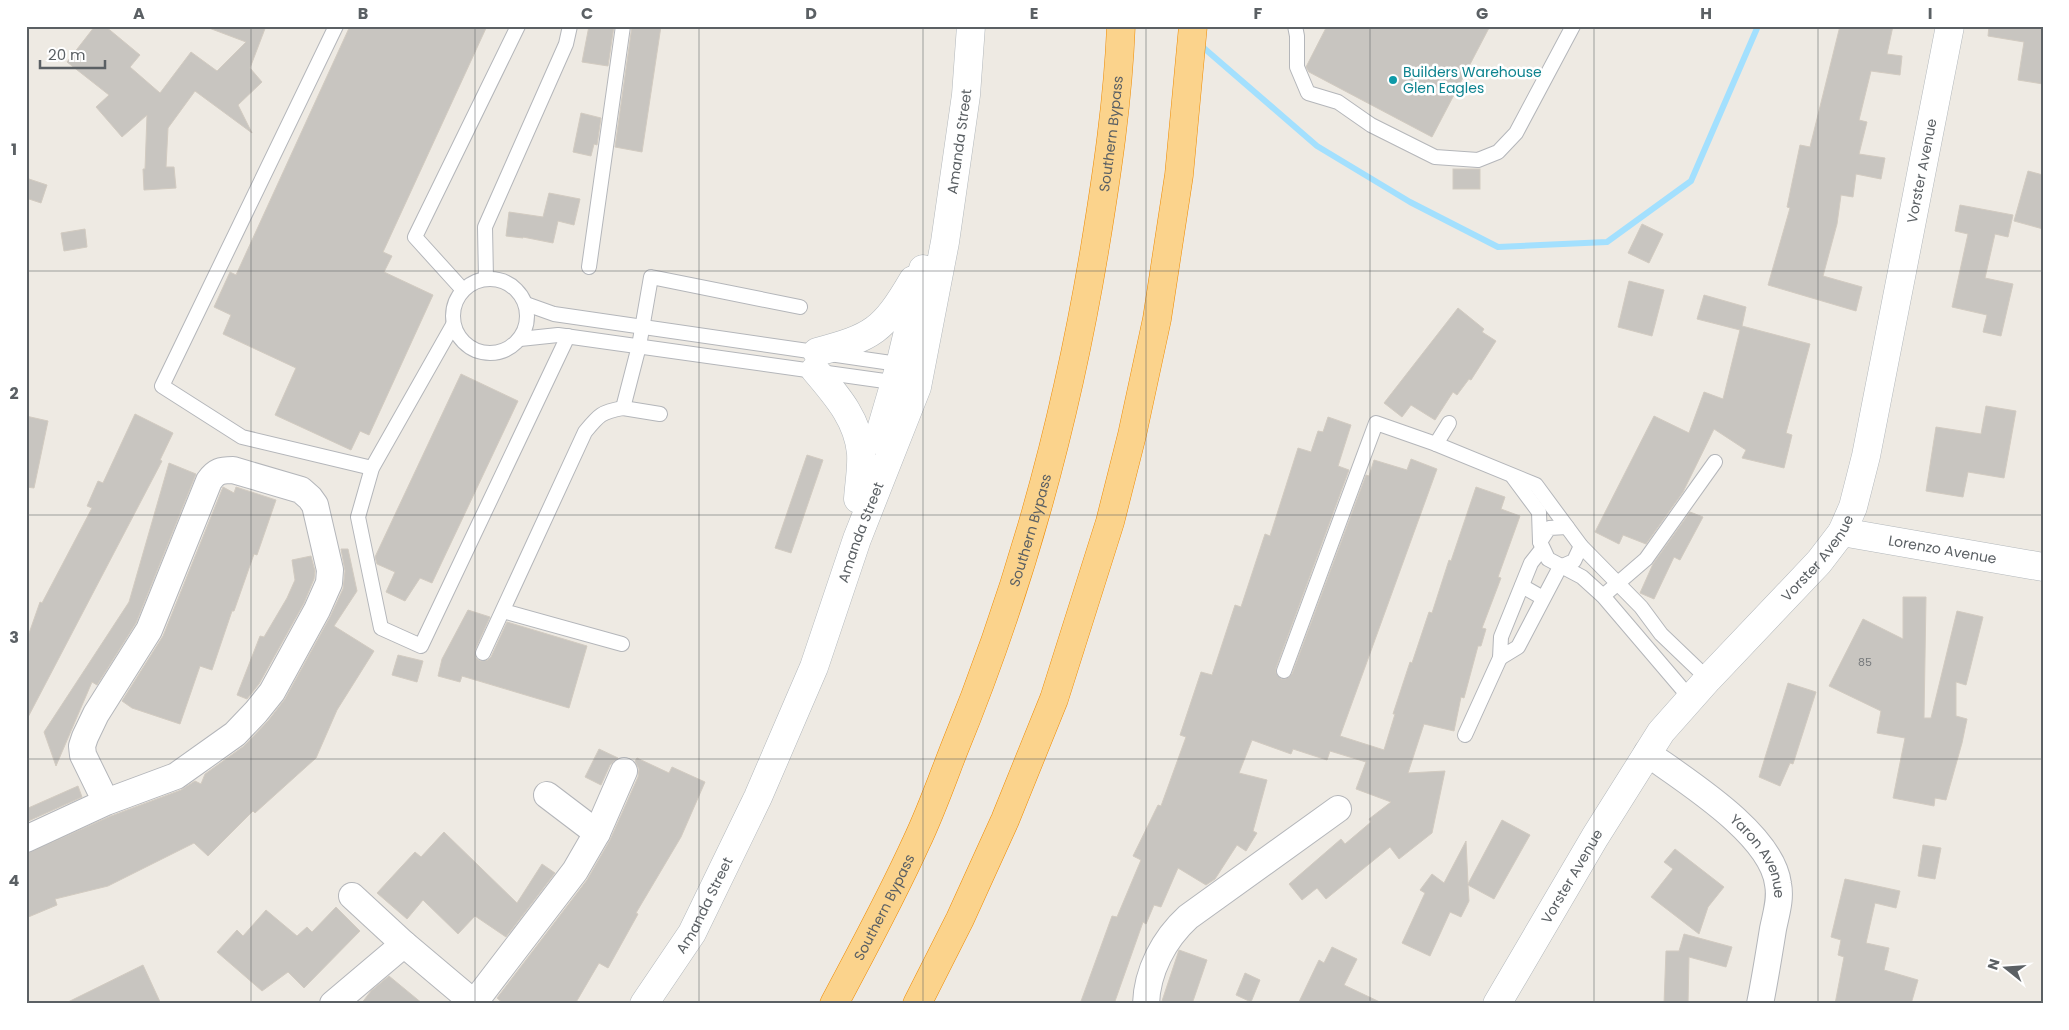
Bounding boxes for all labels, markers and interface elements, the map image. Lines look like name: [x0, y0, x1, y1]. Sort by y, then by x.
text: A: [133, 2, 145, 25]
text: B: [358, 2, 368, 25]
text: C: [581, 2, 593, 25]
text: D: [805, 2, 817, 25]
text: E: [1030, 2, 1038, 25]
text: F: [1254, 2, 1263, 25]
text: G: [1476, 2, 1488, 25]
text: H: [1700, 2, 1712, 25]
text: I: [1928, 2, 1932, 25]
scale bar: [40, 38, 105, 70]
text: 20 m: [48, 44, 86, 65]
place label: Builders Warehouse Glen Eagles: [1403, 62, 1542, 98]
marker: Builders Warehouse Glen Eagles: [1387, 74, 1399, 86]
street label: Southern Bypass: [1094, 75, 1128, 193]
street label: Amanda Street: [942, 88, 976, 195]
street label: Vorster Avenue: [1902, 116, 1942, 225]
text: 1: [11, 138, 17, 161]
text: 2: [9, 382, 19, 405]
street label: Southern Bypass: [1004, 472, 1056, 589]
street label: Amanda Street: [833, 479, 889, 585]
street label: Vorster Avenue: [1777, 512, 1858, 606]
street label: Lorenzo Avenue: [1887, 530, 1999, 569]
text: 3: [9, 626, 19, 649]
house number: 85: [1858, 654, 1872, 670]
street label: Yaron Avenue: [1726, 809, 1789, 898]
street label: Vorster Avenue: [1536, 825, 1608, 927]
street label: Southern Bypass: [849, 851, 920, 964]
street label: Amanda Street: [671, 854, 737, 957]
text: 4: [9, 869, 20, 892]
north arrow: [1982, 942, 2032, 992]
text: N: [1982, 956, 2005, 972]

